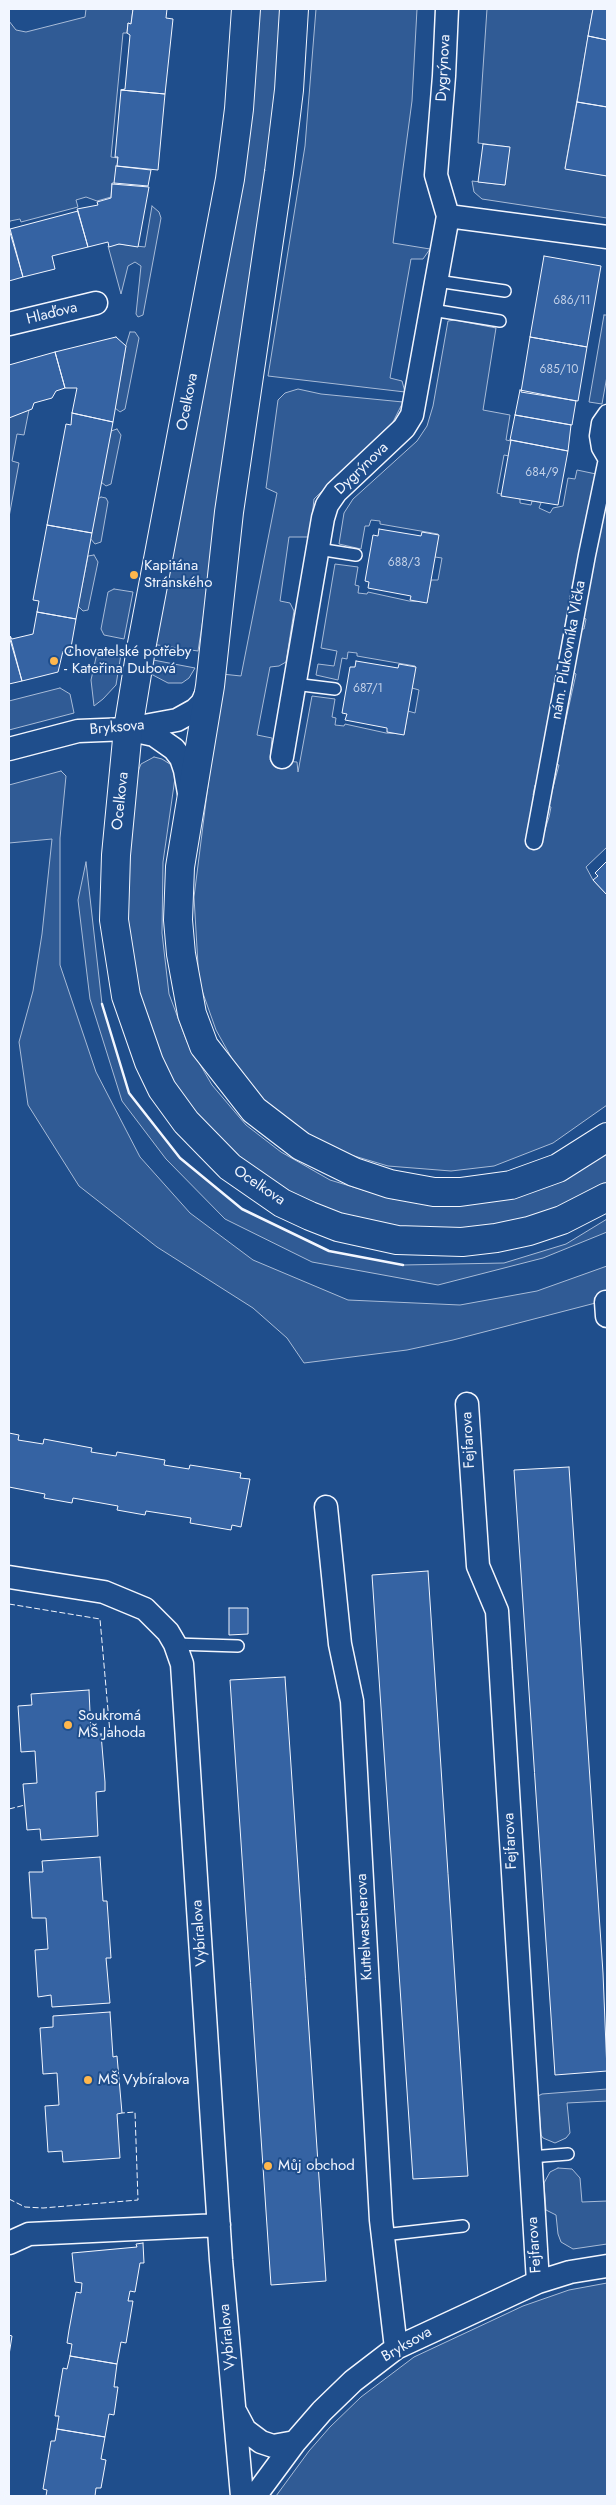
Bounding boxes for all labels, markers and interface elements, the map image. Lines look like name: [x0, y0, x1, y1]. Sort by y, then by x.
street label: Dygrýnova: [433, 34, 455, 102]
house number: 686/11: [553, 294, 591, 308]
street label: Hlaďova: [25, 299, 79, 329]
house number: 685/10: [539, 363, 579, 377]
street label: Ocelkova: [174, 372, 202, 432]
street label: Dygrýnova: [332, 439, 392, 499]
house number: 684/9: [525, 466, 559, 480]
house number: 688/3: [388, 556, 420, 570]
place label: Kapitána Stránského: [144, 557, 212, 592]
marker: Kapitána Stránského: [128, 569, 140, 581]
street label: nám. Plukovníka Vlčka: [548, 579, 590, 721]
place label: Chovatelské potřeby - Kateřina Dubová: [64, 643, 191, 678]
marker: Chovatelské potřeby - Kateřina Dubová: [48, 655, 60, 667]
house number: 687/1: [353, 682, 383, 696]
street label: Bryksova: [89, 717, 145, 739]
street label: Ocelkova: [109, 771, 133, 831]
street label: Ocelkova: [230, 1162, 288, 1210]
street label: Fejfarova: [459, 1411, 479, 1469]
place label: Soukromá MŠ Jahoda: [78, 1707, 146, 1742]
marker: Soukromá MŠ Jahoda: [62, 1719, 74, 1731]
street label: Fejfarova: [501, 1812, 521, 1870]
street label: Kuttelwascherova: [353, 1873, 377, 1981]
street label: Vybíralova: [189, 1899, 211, 1967]
place label: MŠ Vybíralova: [98, 2071, 189, 2089]
marker: MŠ Vybíralova: [82, 2074, 94, 2086]
place label: Můj obchod: [278, 2157, 355, 2175]
marker: Můj obchod: [262, 2160, 274, 2172]
street label: Fejfarova: [524, 2216, 546, 2274]
street label: Vybíralova: [216, 2303, 240, 2371]
street label: Bryksova: [379, 2323, 435, 2367]

